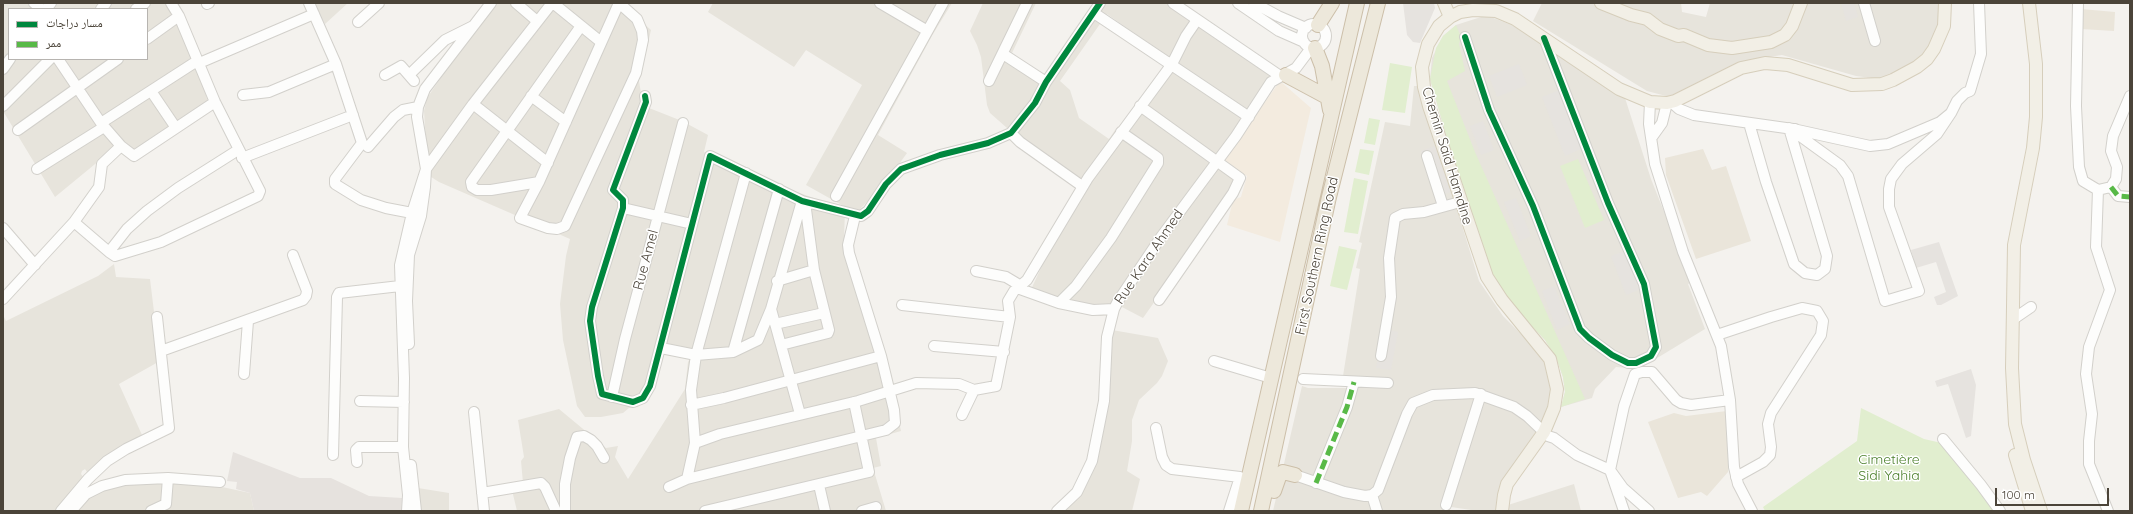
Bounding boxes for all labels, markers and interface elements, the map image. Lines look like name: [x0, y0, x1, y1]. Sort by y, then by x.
legend: [8, 8, 148, 60]
text: مسار دراجات: [46, 15, 103, 30]
text: ممر: [46, 35, 61, 50]
street label: Chemin Saïd Hamdine: [1418, 85, 1476, 227]
street label: First Southern Ring Road: [1292, 175, 1342, 337]
street label: Rue Kara Ahmed: [1111, 206, 1187, 308]
street label: Rue Amel: [630, 228, 662, 292]
park label: Cimetière Sidi Yahia: [1858, 452, 1920, 484]
scale bar: [1997, 480, 2111, 506]
text: 100 m: [2002, 487, 2035, 502]

